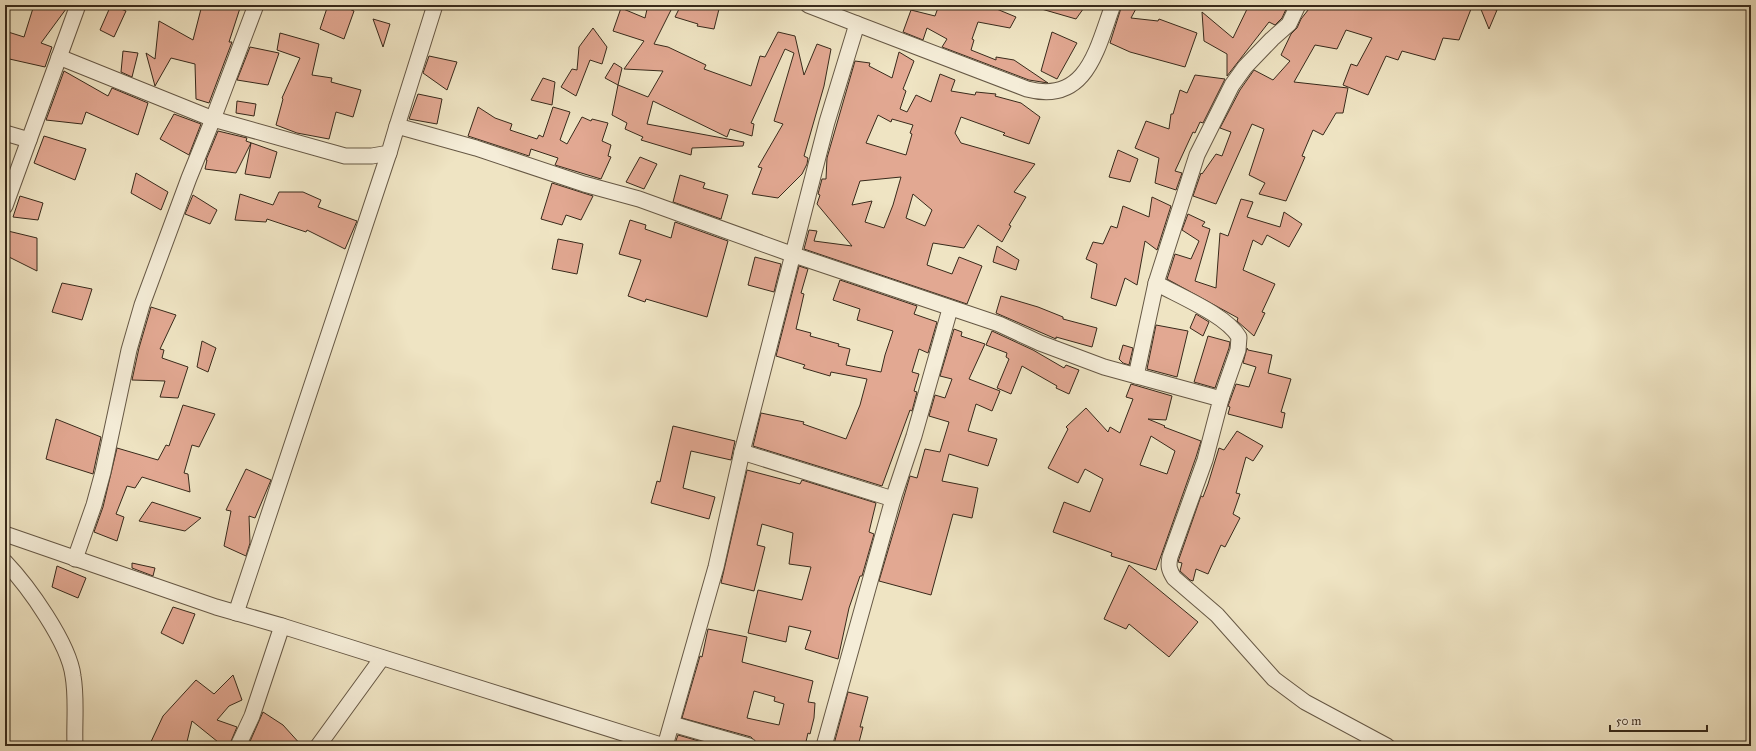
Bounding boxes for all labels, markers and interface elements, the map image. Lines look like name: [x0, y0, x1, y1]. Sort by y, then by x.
scale bar: [1610, 707, 1707, 733]
text: 50 m: [1616, 714, 1641, 728]

